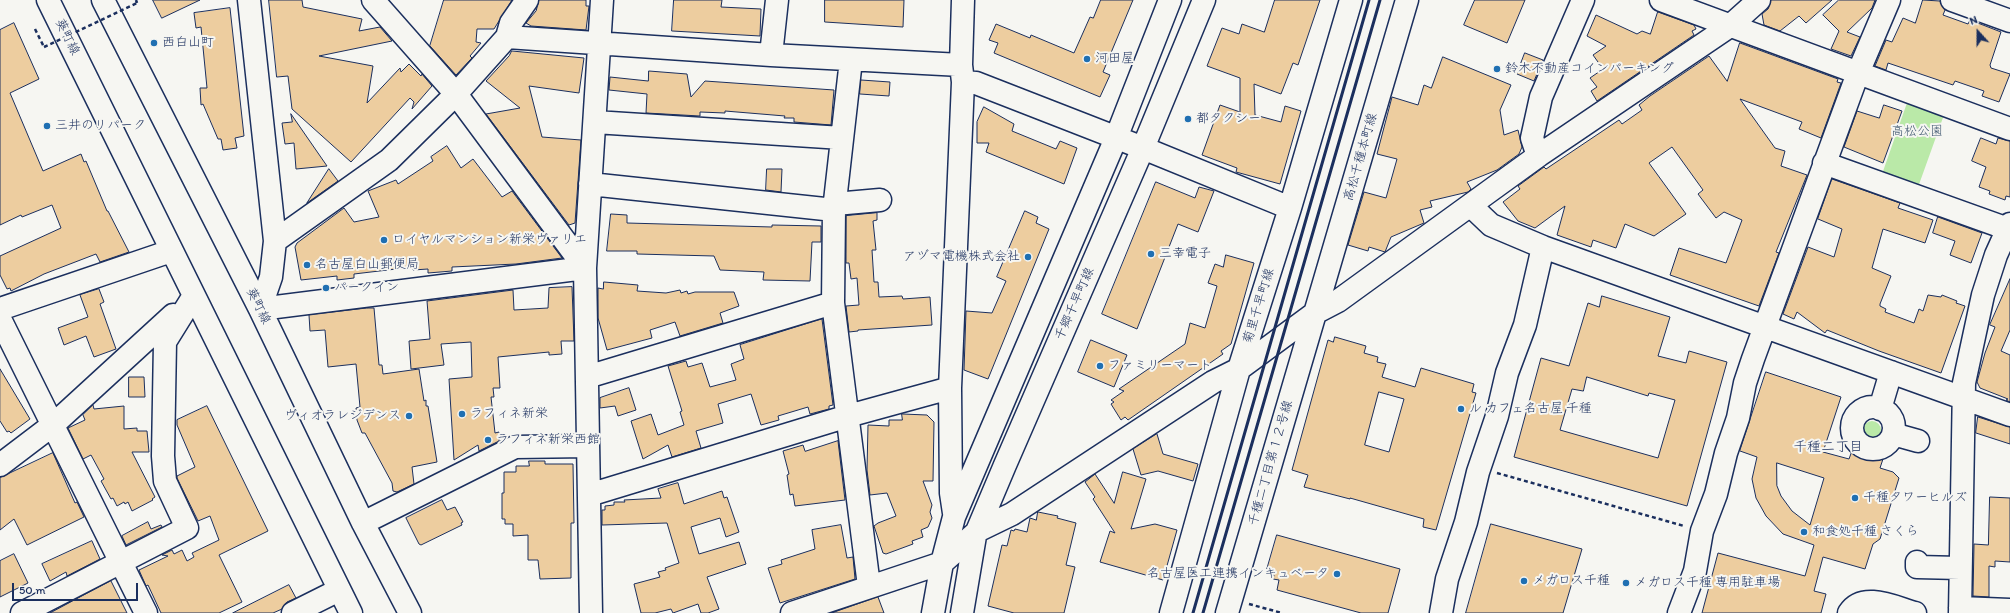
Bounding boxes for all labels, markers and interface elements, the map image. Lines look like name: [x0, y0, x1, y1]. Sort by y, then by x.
north arrow: [1958, 12, 1998, 52]
text: N: [1968, 13, 1979, 28]
street label: 葵町線: [51, 16, 83, 58]
place label: 西白山町: [162, 35, 214, 51]
marker: 西白山町: [149, 38, 159, 48]
place label: 河田屋: [1095, 51, 1134, 67]
marker: 河田屋: [1082, 54, 1092, 64]
place label: 鈴木不動産コインパーキング: [1505, 61, 1674, 77]
marker: 鈴木不動産コインパーキング: [1492, 64, 1502, 74]
place label: 都タクシー: [1196, 111, 1261, 127]
street label: 高松千種本町線: [1341, 111, 1381, 203]
marker: 都タクシー: [1183, 114, 1193, 124]
place label: 三井のリパーク: [55, 118, 146, 134]
marker: 三井のリパーク: [42, 121, 52, 131]
park label: 高松公園: [1891, 124, 1943, 140]
place label: ロイヤルマンション新栄ヴァリエ: [392, 232, 587, 248]
marker: ロイヤルマンション新栄ヴァリエ: [379, 235, 389, 245]
place label: 三幸電子: [1159, 246, 1211, 262]
place label: アヅマ電機株式会社: [903, 249, 1020, 265]
marker: 三幸電子: [1146, 249, 1156, 259]
marker: アヅマ電機株式会社: [1023, 252, 1033, 262]
place label: 名古屋白山郵便局: [315, 257, 419, 273]
marker: 名古屋白山郵便局: [302, 260, 312, 270]
street label: 千郷千早町線: [1052, 265, 1098, 343]
street label: 菊里千早町線: [1240, 266, 1278, 346]
place label: パークイン: [334, 280, 399, 296]
marker: パークイン: [321, 283, 331, 293]
street label: 葵町線: [242, 285, 274, 327]
place label: ファミリーマート: [1108, 358, 1212, 374]
marker: ファミリーマート: [1095, 361, 1105, 371]
street label: 千種二丁目第１２号線: [1246, 398, 1296, 528]
place label: ル カフェ名古屋 千種: [1469, 401, 1592, 417]
marker: ル カフェ名古屋 千種: [1456, 404, 1466, 414]
place label: ラフィネ新栄: [470, 406, 548, 422]
place label: ヴィオラレジデンス: [284, 408, 401, 424]
marker: ラフィネ新栄: [457, 409, 467, 419]
marker: ヴィオラレジデンス: [404, 411, 414, 421]
place label: ラフィネ新栄西館: [496, 432, 600, 448]
marker: ラフィネ新栄西館: [483, 435, 493, 445]
district label: 千種二丁目: [1793, 439, 1863, 455]
place label: 千種タワーヒルズ: [1863, 490, 1967, 506]
marker: 千種タワーヒルズ: [1850, 493, 1860, 503]
place label: 和食処千種 さくら: [1812, 524, 1919, 540]
marker: 和食処千種 さくら: [1799, 527, 1809, 537]
place label: 名古屋医工連携インキュベータ: [1147, 566, 1329, 582]
marker: 名古屋医工連携インキュベータ: [1332, 569, 1342, 579]
place label: メガロス千種: [1532, 573, 1610, 589]
scale bar: [14, 575, 140, 601]
place label: メガロス千種 専用駐車場: [1634, 575, 1780, 591]
marker: メガロス千種: [1519, 576, 1529, 586]
marker: メガロス千種 専用駐車場: [1621, 578, 1631, 588]
text: 50 m: [19, 583, 45, 597]

